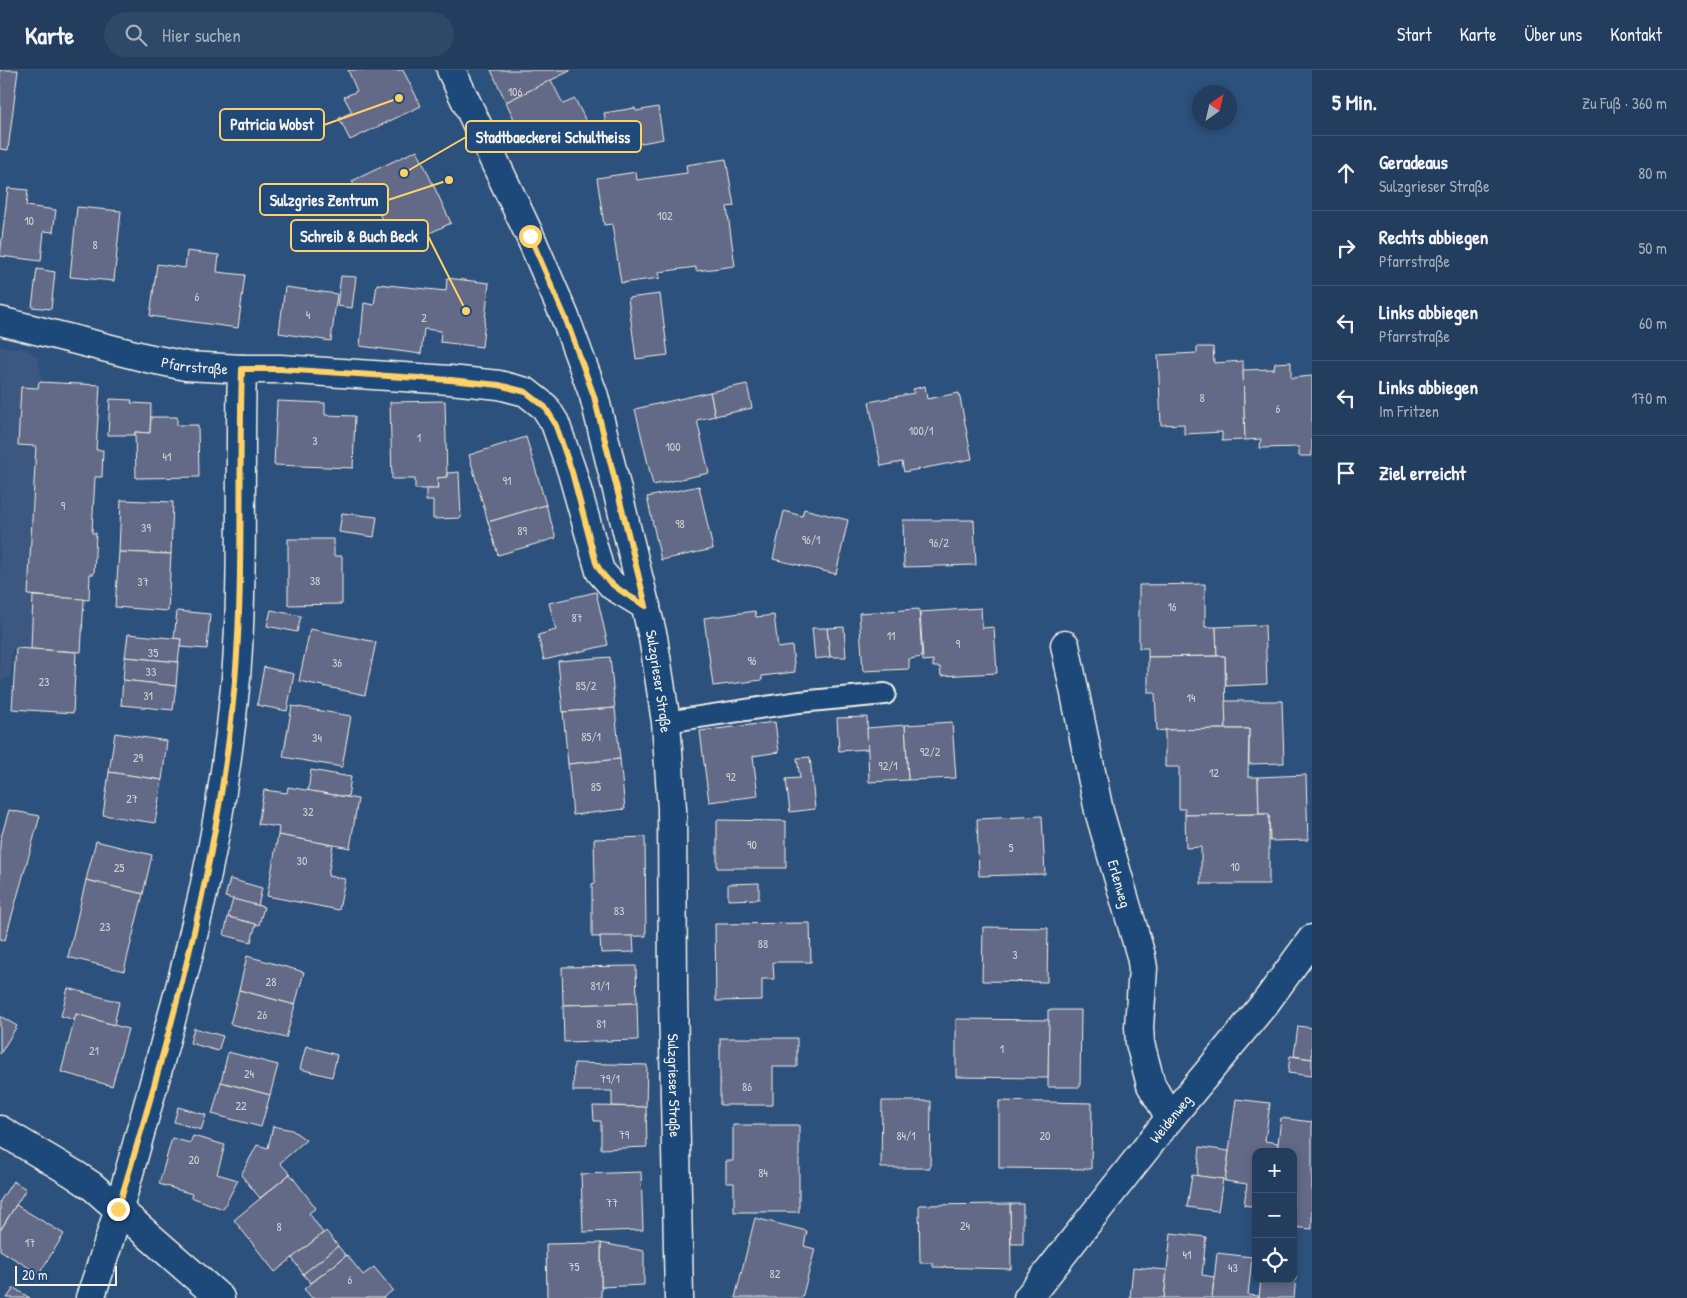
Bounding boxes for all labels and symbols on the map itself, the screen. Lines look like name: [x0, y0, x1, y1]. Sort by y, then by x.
house number: 106: [508, 83, 522, 100]
north arrow: [1192, 85, 1237, 130]
callout: Patricia Wobst: [220, 109, 324, 140]
text: Patricia Wobst: [230, 113, 314, 135]
callout: Stadtbaeckerei Schultheiss: [466, 121, 641, 152]
text: Stadtbaeckerei Schultheiss: [476, 126, 631, 148]
callout: Sulzgries Zentrum: [260, 184, 388, 215]
text: Sulzgries Zentrum: [270, 189, 378, 212]
house number: 102: [657, 207, 673, 224]
house number: 10: [24, 212, 34, 229]
callout: Schreib & Buch Beck: [291, 220, 428, 251]
text: Schreib & Buch Beck: [300, 225, 418, 247]
route start: [519, 225, 542, 248]
house number: 8: [92, 236, 98, 253]
house number: 6: [195, 288, 200, 305]
house number: 4: [306, 306, 311, 323]
house number: 2: [421, 309, 427, 326]
street label: Pfarrstraße: [160, 351, 228, 379]
house number: 8: [1199, 389, 1205, 406]
house number: 6: [1276, 400, 1281, 417]
house number: 100/1: [909, 422, 933, 439]
house number: 1: [417, 429, 421, 446]
house number: 3: [312, 432, 318, 449]
house number: 100: [665, 438, 681, 455]
house number: 41: [163, 448, 171, 465]
house number: 91: [503, 472, 511, 489]
house number: 9: [61, 497, 66, 514]
house number: 98: [675, 515, 685, 532]
house number: 39: [141, 519, 151, 536]
house number: 89: [517, 522, 527, 539]
house number: 96/1: [802, 531, 820, 548]
house number: 96/2: [929, 534, 949, 551]
house number: 38: [310, 572, 320, 589]
house number: 37: [137, 573, 149, 590]
house number: 16: [1167, 598, 1177, 615]
house number: 87: [571, 609, 583, 626]
street label: Sulzgrieser Straße: [641, 627, 677, 733]
house number: 11: [887, 627, 895, 644]
house number: 9: [956, 635, 961, 652]
house number: 35: [148, 644, 158, 661]
house number: 96: [747, 652, 757, 669]
house number: 36: [332, 654, 342, 671]
house number: 33: [146, 663, 156, 680]
house number: 23: [39, 673, 50, 690]
house number: 85/2: [576, 677, 597, 694]
house number: 31: [143, 687, 153, 704]
house number: 14: [1187, 689, 1196, 706]
house number: 85/1: [581, 728, 601, 745]
house number: 34: [312, 729, 322, 746]
house number: 92/2: [920, 743, 941, 760]
house number: 29: [133, 749, 144, 766]
house number: 92/1: [878, 757, 898, 774]
house number: 12: [1209, 764, 1219, 781]
house number: 92: [726, 768, 736, 785]
house number: 85: [591, 778, 601, 795]
house number: 27: [126, 790, 138, 807]
house number: 32: [303, 803, 314, 820]
house number: 90: [747, 836, 757, 853]
house number: 5: [1008, 839, 1014, 856]
house number: 30: [297, 852, 307, 869]
street label: Erlenweg: [1103, 857, 1137, 910]
house number: 10: [1230, 858, 1240, 875]
house number: 25: [114, 859, 124, 876]
house number: 83: [614, 902, 624, 919]
house number: 23: [100, 918, 111, 935]
house number: 88: [758, 935, 768, 952]
house number: 3: [1012, 946, 1018, 963]
house number: 28: [266, 973, 276, 990]
house number: 81/1: [591, 977, 609, 994]
house number: 26: [257, 1006, 267, 1023]
house number: 81: [596, 1015, 606, 1032]
street label: Sulzgrieser Straße: [663, 1033, 686, 1138]
house number: 1: [1000, 1040, 1004, 1057]
house number: 21: [89, 1042, 99, 1059]
house number: 24: [244, 1065, 255, 1082]
house number: 79/1: [600, 1070, 620, 1087]
house number: 86: [742, 1078, 752, 1095]
street label: Weidenweg: [1144, 1089, 1196, 1147]
house number: 22: [235, 1097, 247, 1114]
house number: 79: [619, 1126, 630, 1143]
house number: 84/1: [896, 1127, 916, 1144]
house number: 20: [1040, 1127, 1051, 1144]
house number: 20: [189, 1151, 200, 1168]
house number: 84: [758, 1164, 768, 1181]
house number: 77: [606, 1194, 618, 1211]
route end: [107, 1198, 130, 1221]
house number: 24: [960, 1217, 971, 1234]
house number: 8: [276, 1218, 282, 1235]
house number: 17: [25, 1234, 35, 1251]
house number: 41: [1183, 1246, 1191, 1263]
house number: 75: [568, 1258, 580, 1275]
house number: 43: [1228, 1259, 1238, 1276]
scale bar: [15, 1263, 118, 1286]
house number: 82: [770, 1265, 781, 1282]
house number: 6: [348, 1271, 353, 1288]

